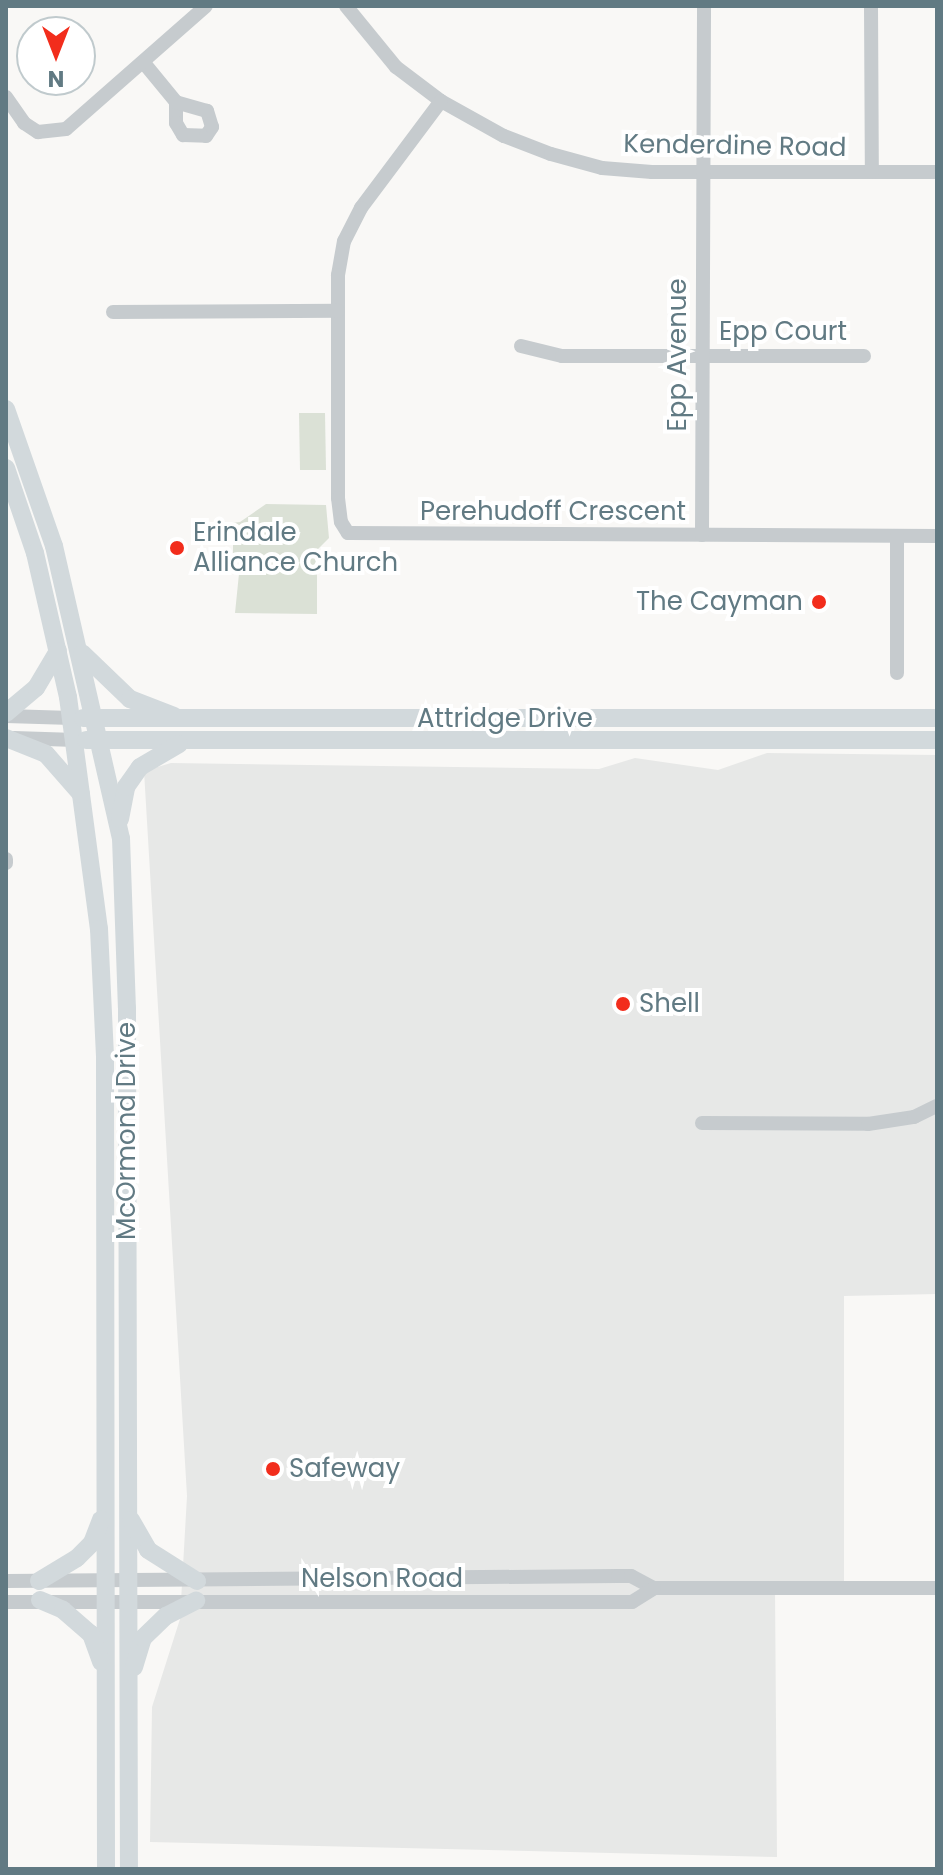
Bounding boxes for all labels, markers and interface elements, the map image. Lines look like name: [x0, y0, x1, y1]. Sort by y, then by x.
north arrow: [16, 16, 96, 96]
text: N: [48, 63, 64, 94]
street label: Kenderdine Road: [623, 128, 847, 164]
street label: Epp Avenue: [662, 278, 694, 432]
street label: Epp Court: [719, 316, 847, 348]
street label: Perehudoff Crescent: [420, 496, 686, 528]
place label: Erindale Alliance Church: [193, 517, 398, 578]
marker: Erindale Alliance Church: [168, 539, 186, 557]
place label: The Cayman: [636, 586, 803, 618]
marker: The Cayman: [810, 593, 828, 611]
street label: Attridge Drive: [417, 703, 593, 735]
place label: Shell: [639, 988, 700, 1020]
marker: Shell: [614, 995, 632, 1013]
street label: McOrmond Drive: [111, 1022, 143, 1240]
place label: Safeway: [289, 1453, 400, 1485]
marker: Safeway: [264, 1460, 282, 1478]
street label: Nelson Road: [301, 1563, 463, 1595]

